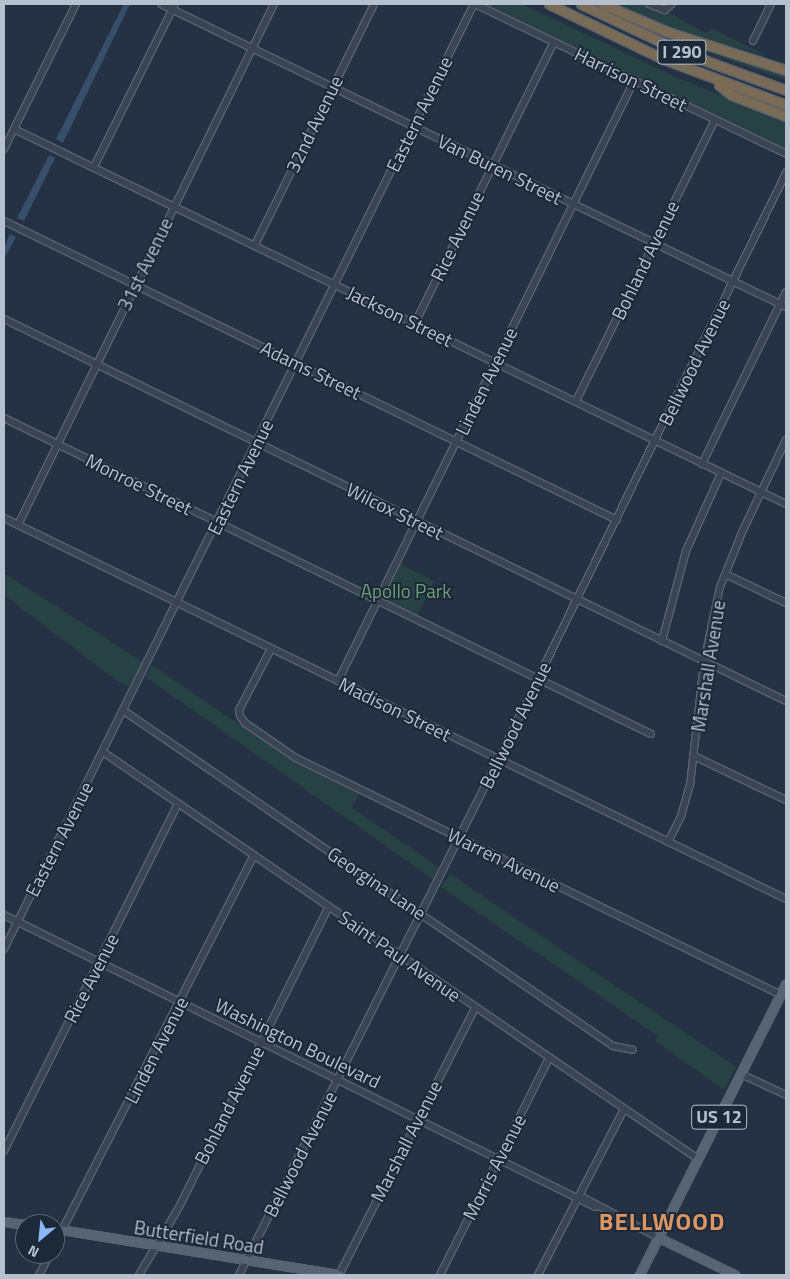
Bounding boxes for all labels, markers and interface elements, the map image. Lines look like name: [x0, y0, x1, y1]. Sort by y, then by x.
road number: I 290: [657, 36, 707, 68]
street label: Harrison Street: [571, 42, 691, 116]
street label: Eastern Avenue: [381, 53, 457, 175]
street label: 32nd Avenue: [281, 72, 347, 176]
street label: Van Buren Street: [434, 129, 566, 209]
street label: Rice Avenue: [425, 187, 489, 285]
street label: Bohland Avenue: [606, 197, 684, 323]
street label: 31st Avenue: [113, 214, 177, 314]
street label: Jackson Street: [343, 281, 457, 351]
street label: Bellwood Avenue: [653, 295, 735, 429]
street label: Linden Avenue: [450, 323, 522, 439]
street label: Adams Street: [257, 336, 365, 404]
street label: Eastern Avenue: [202, 416, 278, 538]
street label: Monroe Street: [82, 448, 196, 520]
street label: Wilcox Street: [343, 478, 447, 544]
park label: Apollo Park: [361, 580, 451, 602]
street label: Marshall Avenue: [686, 599, 730, 733]
street label: Bellwood Avenue: [474, 658, 556, 792]
street label: Madison Street: [335, 672, 455, 746]
street label: Eastern Avenue: [20, 778, 98, 900]
street label: Warren Avenue: [444, 823, 564, 897]
street label: Georgina Lane: [323, 842, 431, 924]
street label: Saint Paul Avenue: [335, 905, 465, 1007]
street label: Rice Avenue: [59, 930, 123, 1026]
street label: Linden Avenue: [119, 993, 193, 1107]
street label: Washington Boulevard: [212, 993, 384, 1093]
street label: Bohland Avenue: [189, 1042, 269, 1168]
street label: Marshall Avenue: [366, 1077, 446, 1205]
street label: Bellwood Avenue: [258, 1087, 342, 1221]
road number: US 12: [690, 1102, 748, 1132]
street label: Morris Avenue: [458, 1110, 530, 1224]
district label: BELLWOOD: [598, 1208, 726, 1236]
north arrow: [15, 1214, 65, 1264]
street label: Butterfield Road: [132, 1215, 266, 1259]
text: N: [24, 1240, 42, 1263]

